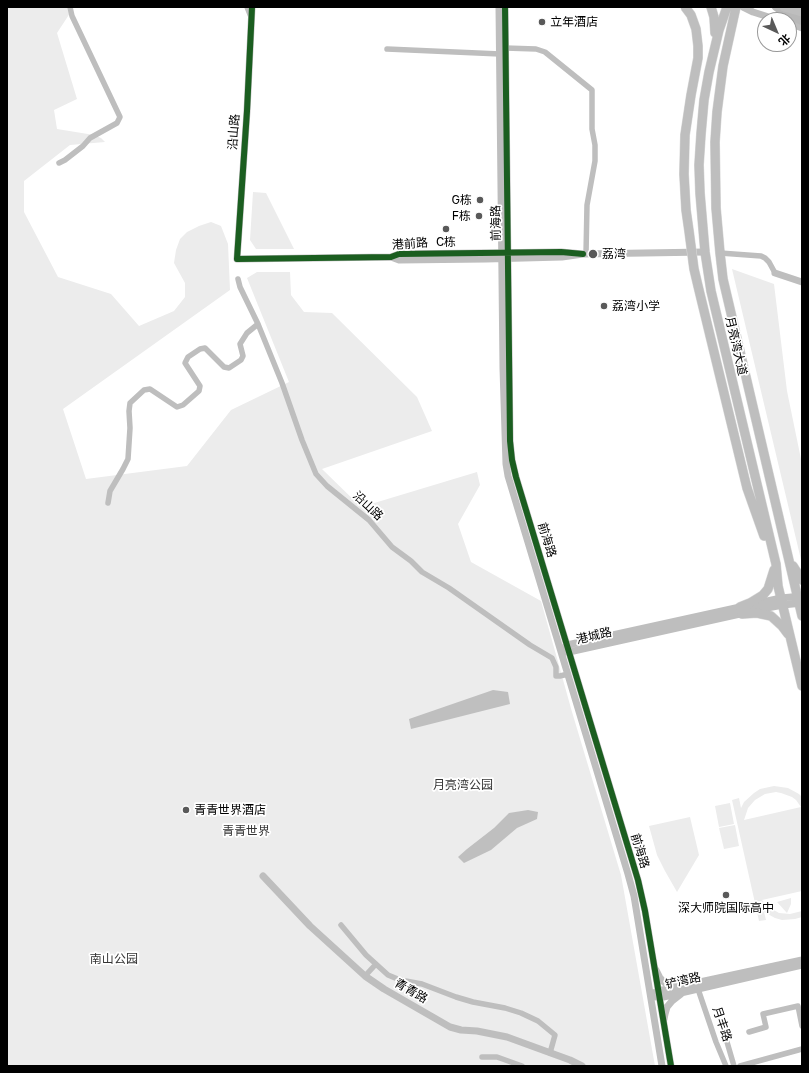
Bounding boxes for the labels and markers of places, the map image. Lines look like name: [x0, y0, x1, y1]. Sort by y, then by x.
place label: 立年酒店: [550, 15, 598, 29]
marker: 立年酒店: [537, 17, 547, 27]
place label: G栋: [452, 193, 472, 207]
marker: G栋: [475, 195, 485, 205]
place label: F栋: [452, 209, 471, 223]
marker: F栋: [474, 211, 484, 221]
marker: C栋: [441, 224, 451, 234]
place label: C栋: [436, 235, 456, 249]
place label: 荔湾: [602, 247, 626, 261]
marker: 荔湾: [587, 248, 599, 260]
place label: 荔湾小学: [612, 299, 660, 313]
marker: 荔湾小学: [599, 301, 609, 311]
place label: 青青世界酒店: [194, 803, 266, 817]
marker: 青青世界酒店: [181, 805, 191, 815]
marker: 深大师院国际高中: [721, 890, 731, 900]
place label: 深大师院国际高中: [678, 901, 774, 915]

